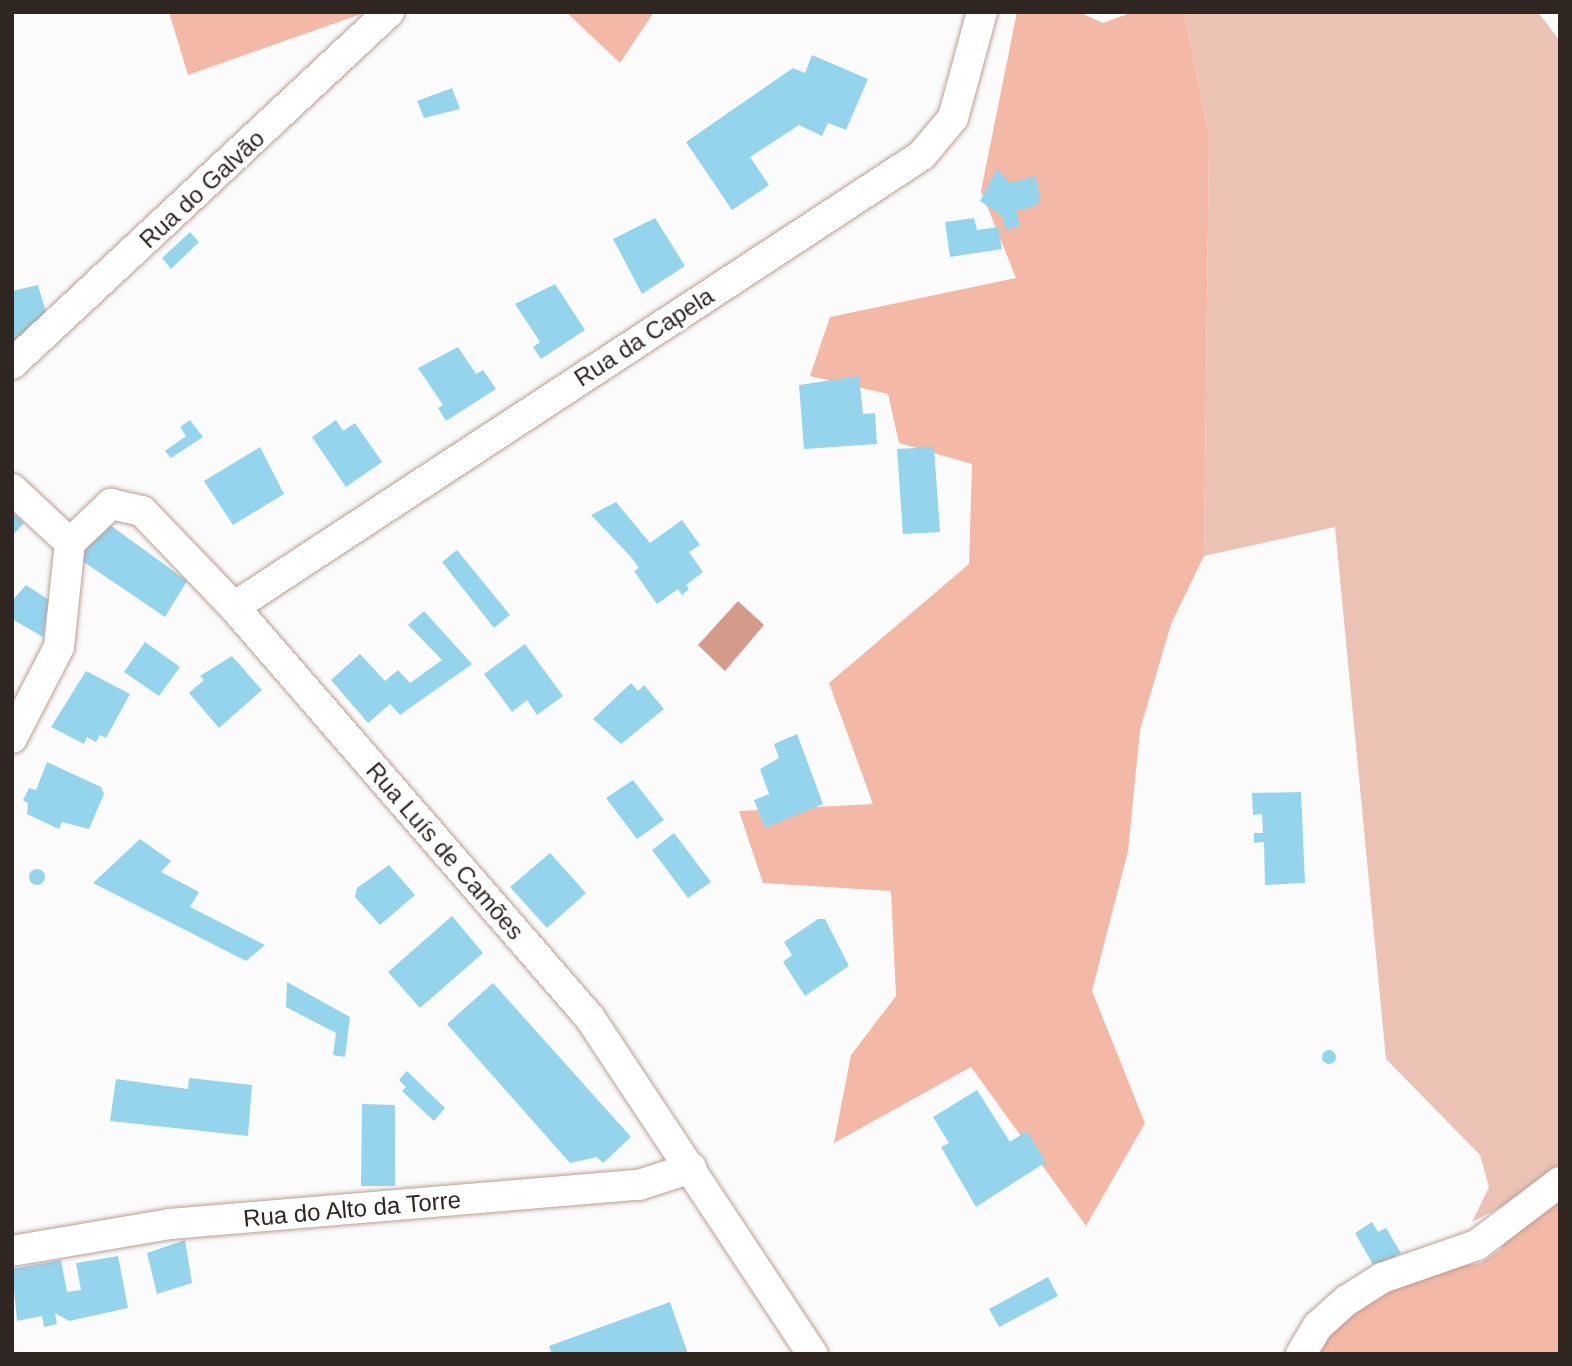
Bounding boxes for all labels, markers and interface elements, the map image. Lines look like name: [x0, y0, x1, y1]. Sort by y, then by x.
street label: Rua do Galvão: [134, 124, 270, 254]
street label: Rua da Capela: [569, 281, 719, 393]
street label: Rua Luís de Camões: [360, 756, 530, 946]
street label: Rua do Alto da Torre: [241, 1185, 463, 1233]

